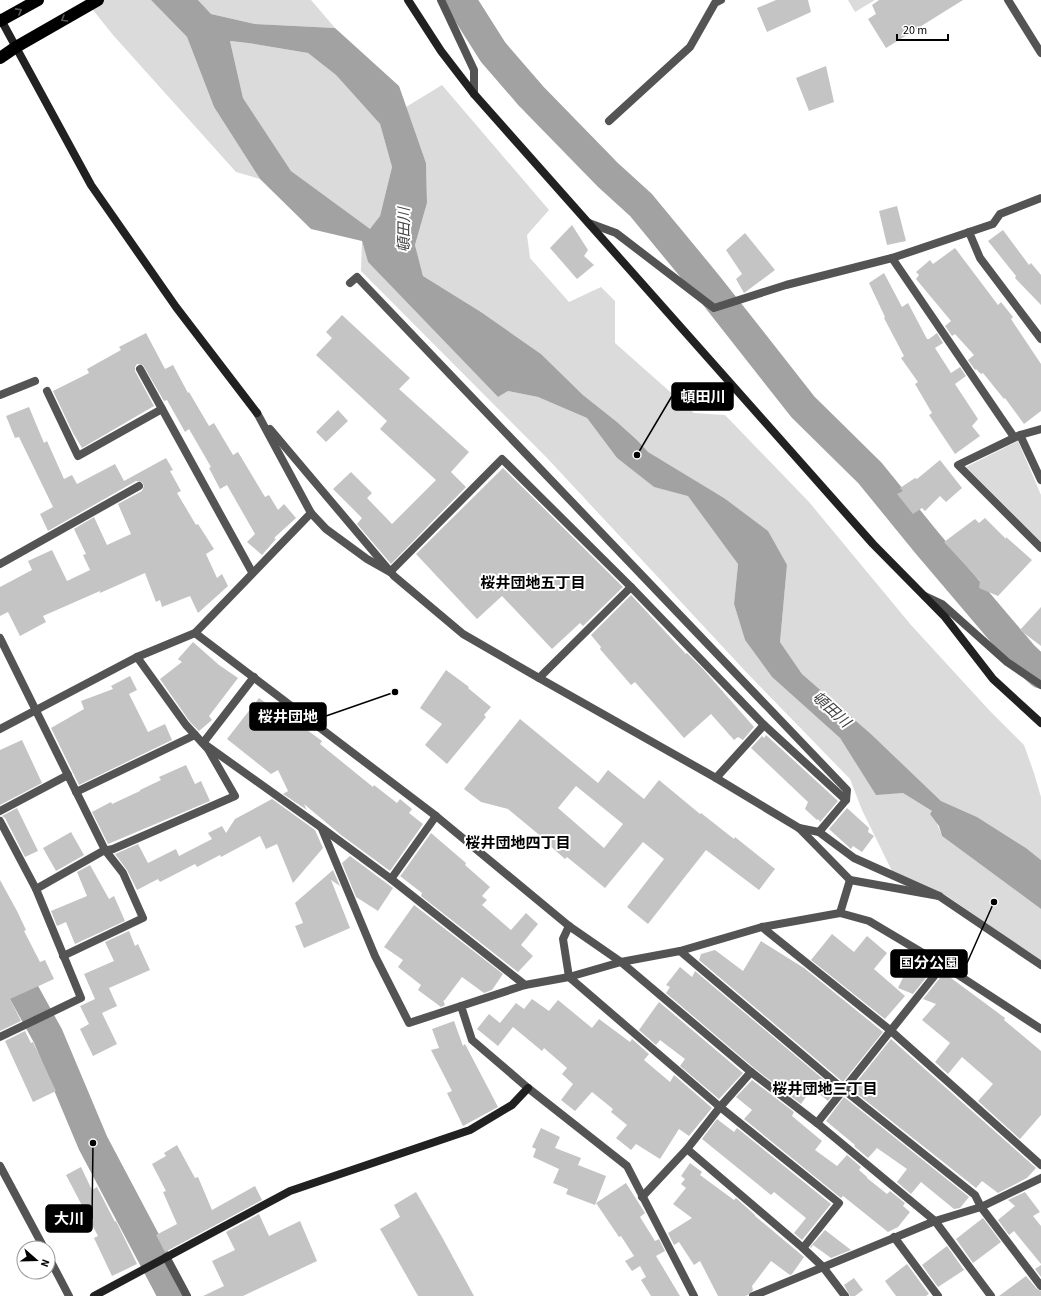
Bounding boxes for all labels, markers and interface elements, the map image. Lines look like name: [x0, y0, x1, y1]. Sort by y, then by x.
one-way arrow: [15, 8, 22, 15]
one-way arrow: [61, 15, 68, 22]
scale bar: [897, 16, 948, 42]
text: 20 m: [903, 22, 927, 39]
water label: 頓田川: [394, 206, 415, 253]
callout: 頓田川: [672, 383, 733, 410]
text: 頓田川: [680, 387, 726, 408]
district label: 桜井団地五丁目: [480, 573, 586, 594]
water label: 頓田川: [807, 687, 856, 734]
callout: 桜井団地: [250, 703, 326, 730]
text: 桜井団地: [258, 707, 318, 728]
district label: 桜井団地四丁目: [465, 833, 571, 854]
callout: 国分公園: [891, 950, 967, 977]
text: 国分公園: [899, 953, 959, 974]
district label: 桜井団地三丁目: [772, 1079, 878, 1100]
callout: 大川: [46, 1205, 92, 1232]
text: 大川: [54, 1209, 84, 1230]
north arrow: [16, 1240, 56, 1280]
text: N: [37, 1257, 53, 1269]

